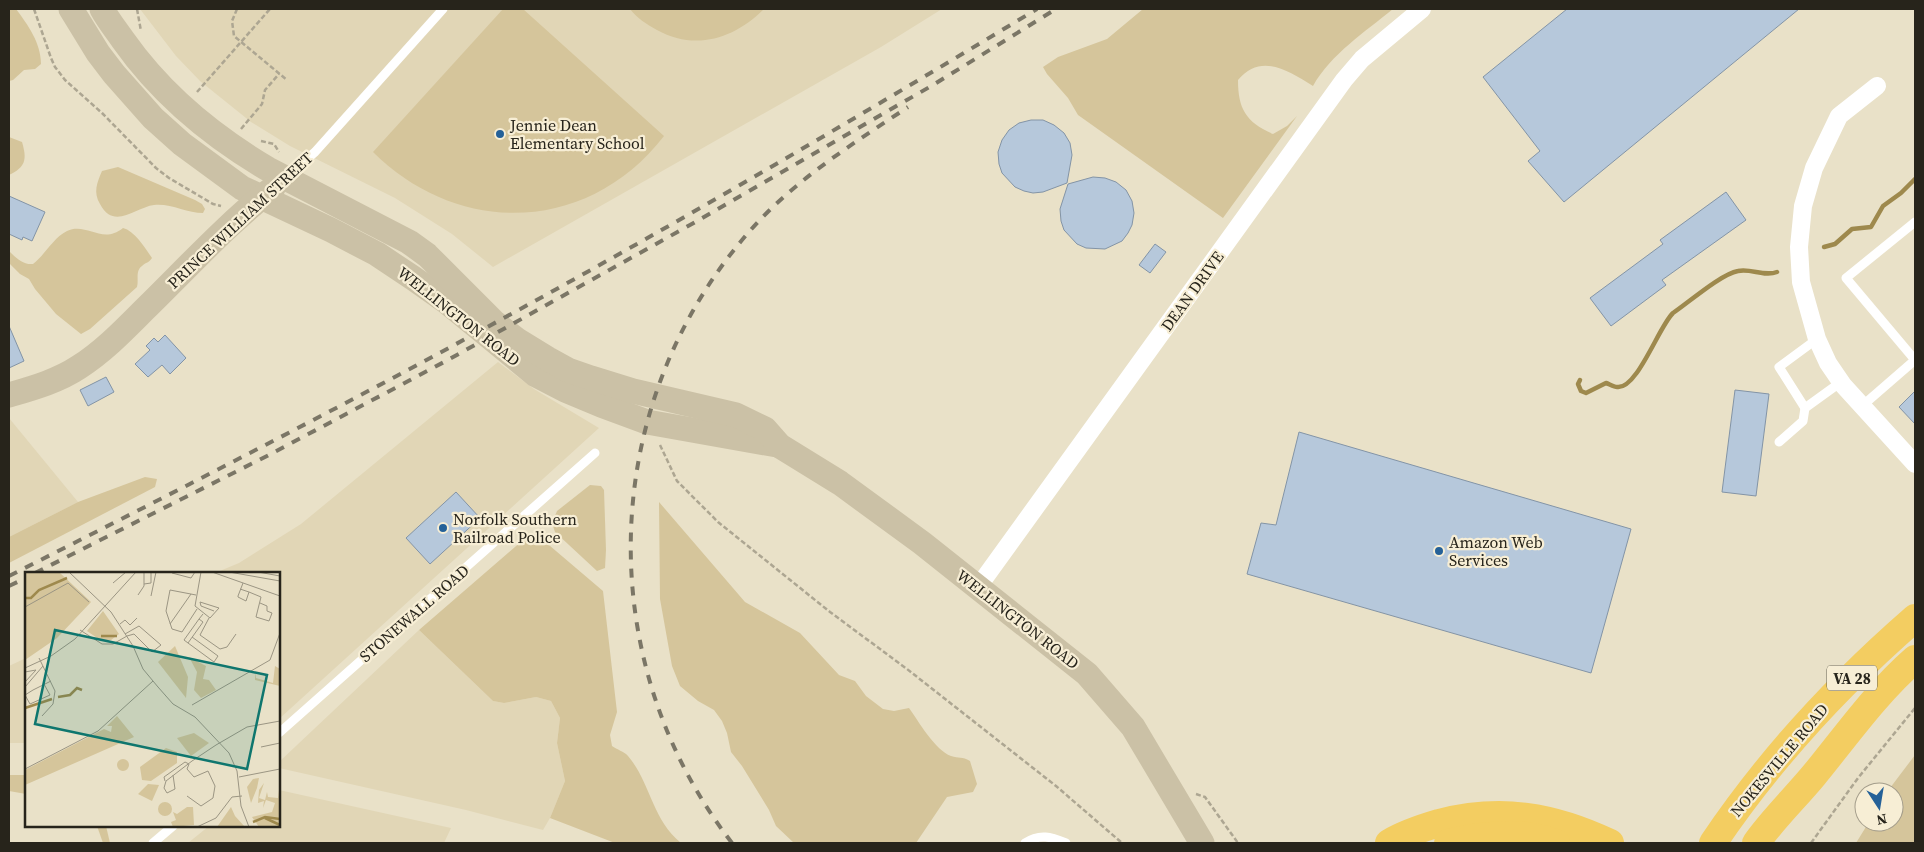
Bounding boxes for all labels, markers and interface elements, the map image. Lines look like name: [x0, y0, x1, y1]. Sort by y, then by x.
place label: Jennie Dean Elementary School: [509, 114, 645, 154]
marker: Jennie Dean Elementary School: [494, 128, 506, 140]
street label: PRINCE WILLIAM STREET: [162, 146, 318, 293]
street label: DEAN DRIVE: [1155, 246, 1229, 336]
street label: WELLINGTON ROAD: [393, 261, 525, 371]
place label: Norfolk Southern Railroad Police: [453, 508, 577, 548]
marker: Norfolk Southern Railroad Police: [437, 522, 449, 534]
place label: Amazon Web Services: [1449, 531, 1543, 571]
marker: Amazon Web Services: [1433, 545, 1445, 557]
street label: STONEWALL ROAD: [354, 559, 474, 667]
street label: WELLINGTON ROAD: [952, 564, 1084, 674]
inset map: [25, 572, 280, 827]
road number: VA 28: [1827, 666, 1877, 690]
street label: NOKESVILLE ROAD: [1725, 699, 1833, 821]
north arrow: [1854, 782, 1904, 832]
text: N: [1875, 809, 1889, 831]

